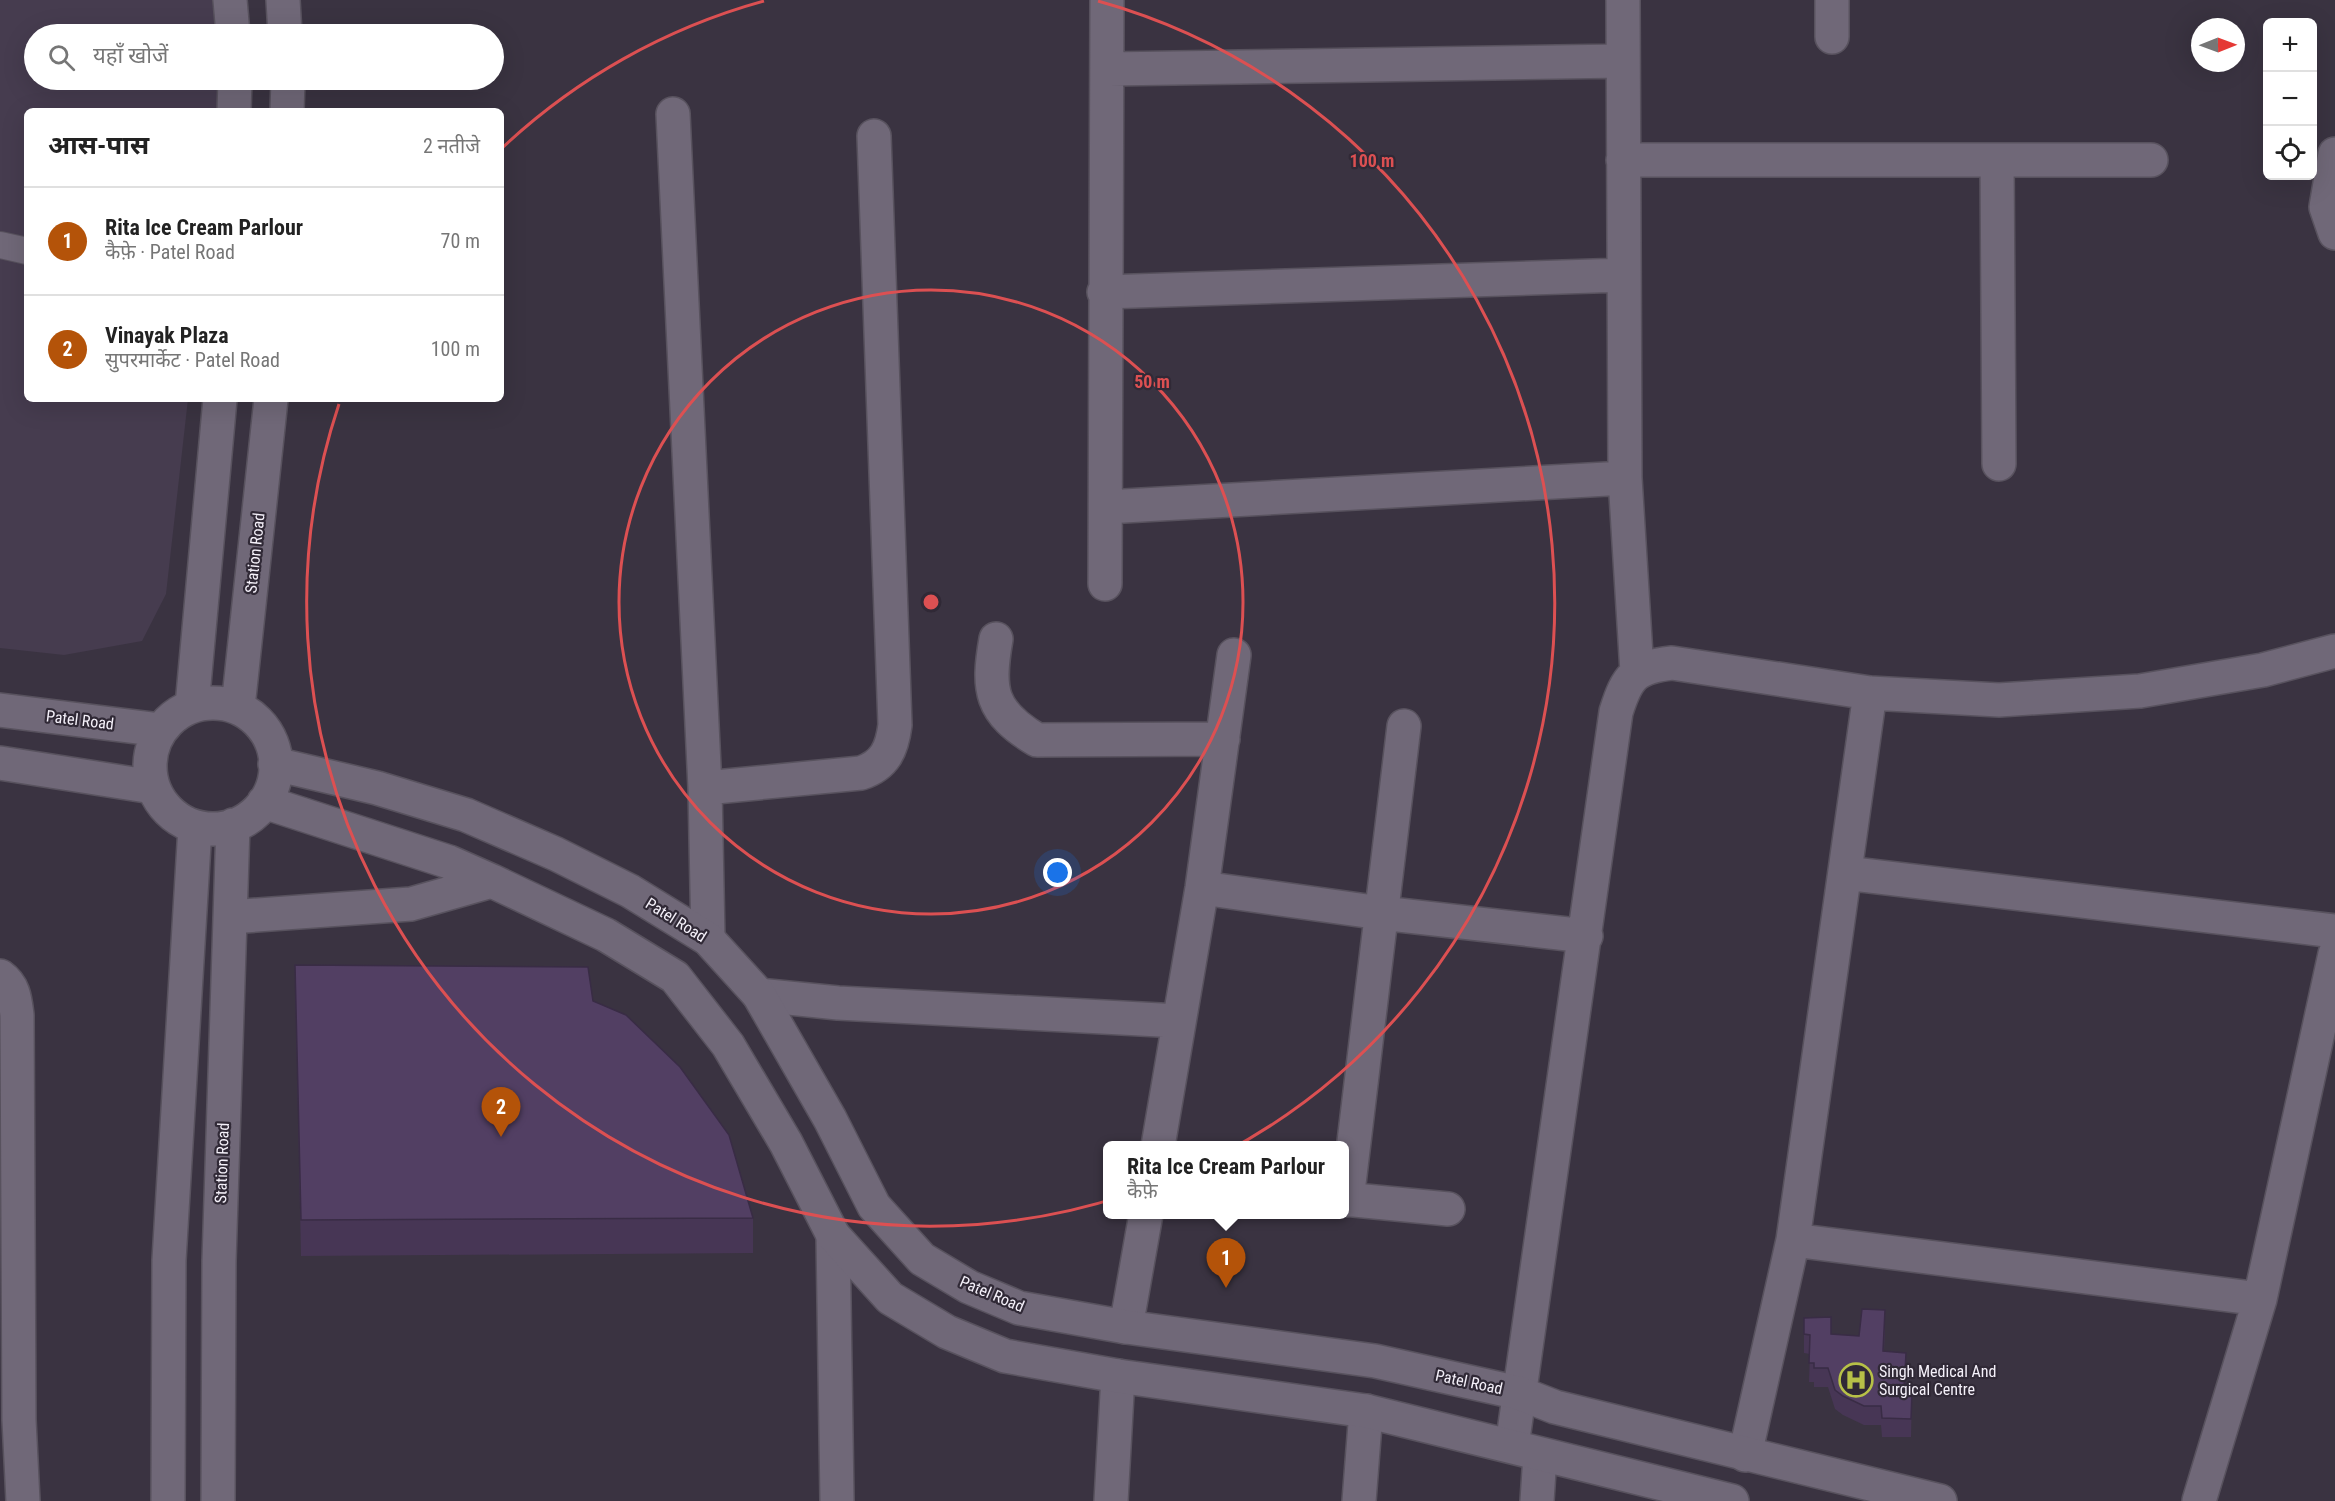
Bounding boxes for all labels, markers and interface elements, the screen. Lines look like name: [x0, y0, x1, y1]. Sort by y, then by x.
north arrow: [2191, 18, 2245, 72]
map controls: [2263, 18, 2317, 180]
button: +: [2263, 18, 2317, 72]
search box: [24, 24, 504, 90]
icon: search: [45, 41, 78, 74]
text: यहाँ खोजें: [93, 43, 168, 68]
button: −: [2263, 72, 2317, 126]
button: locate: [2263, 126, 2317, 180]
text: आस-पास: [48, 130, 149, 160]
text: 2 नतीजे: [423, 134, 480, 158]
text: 100 m: [1350, 150, 1394, 171]
text: Rita Ice Cream Parlour: [105, 215, 303, 240]
text: 1: [62, 229, 73, 253]
text: 70 m: [441, 229, 480, 253]
text: कैफ़े · Patel Road: [105, 240, 235, 264]
text: Vinayak Plaza: [105, 323, 229, 348]
text: 2: [62, 337, 73, 361]
text: 100 m: [431, 337, 480, 361]
text: सुपरमार्केट · Patel Road: [105, 348, 280, 372]
text: 50 m: [1134, 371, 1170, 392]
street label: Station Road: [241, 512, 269, 594]
centre of rings: [921, 592, 941, 612]
street label: Patel Road: [45, 706, 115, 734]
your location: [1043, 858, 1072, 887]
street label: Patel Road: [642, 894, 710, 946]
pin: 2: [482, 1088, 520, 1137]
street label: Station Road: [211, 1122, 233, 1204]
popup: [1103, 1141, 1349, 1219]
text: Rita Ice Cream Parlour: [1127, 1154, 1325, 1179]
text: कैफ़े: [1127, 1179, 1158, 1203]
pin: 1: [1206, 1238, 1246, 1288]
street label: Patel Road: [957, 1272, 1027, 1316]
hospital icon: Singh Medical And Surgical Centre: [1838, 1362, 1874, 1398]
place label: Singh Medical And Surgical Centre: [1879, 1362, 1997, 1399]
street label: Patel Road: [1434, 1366, 1504, 1398]

